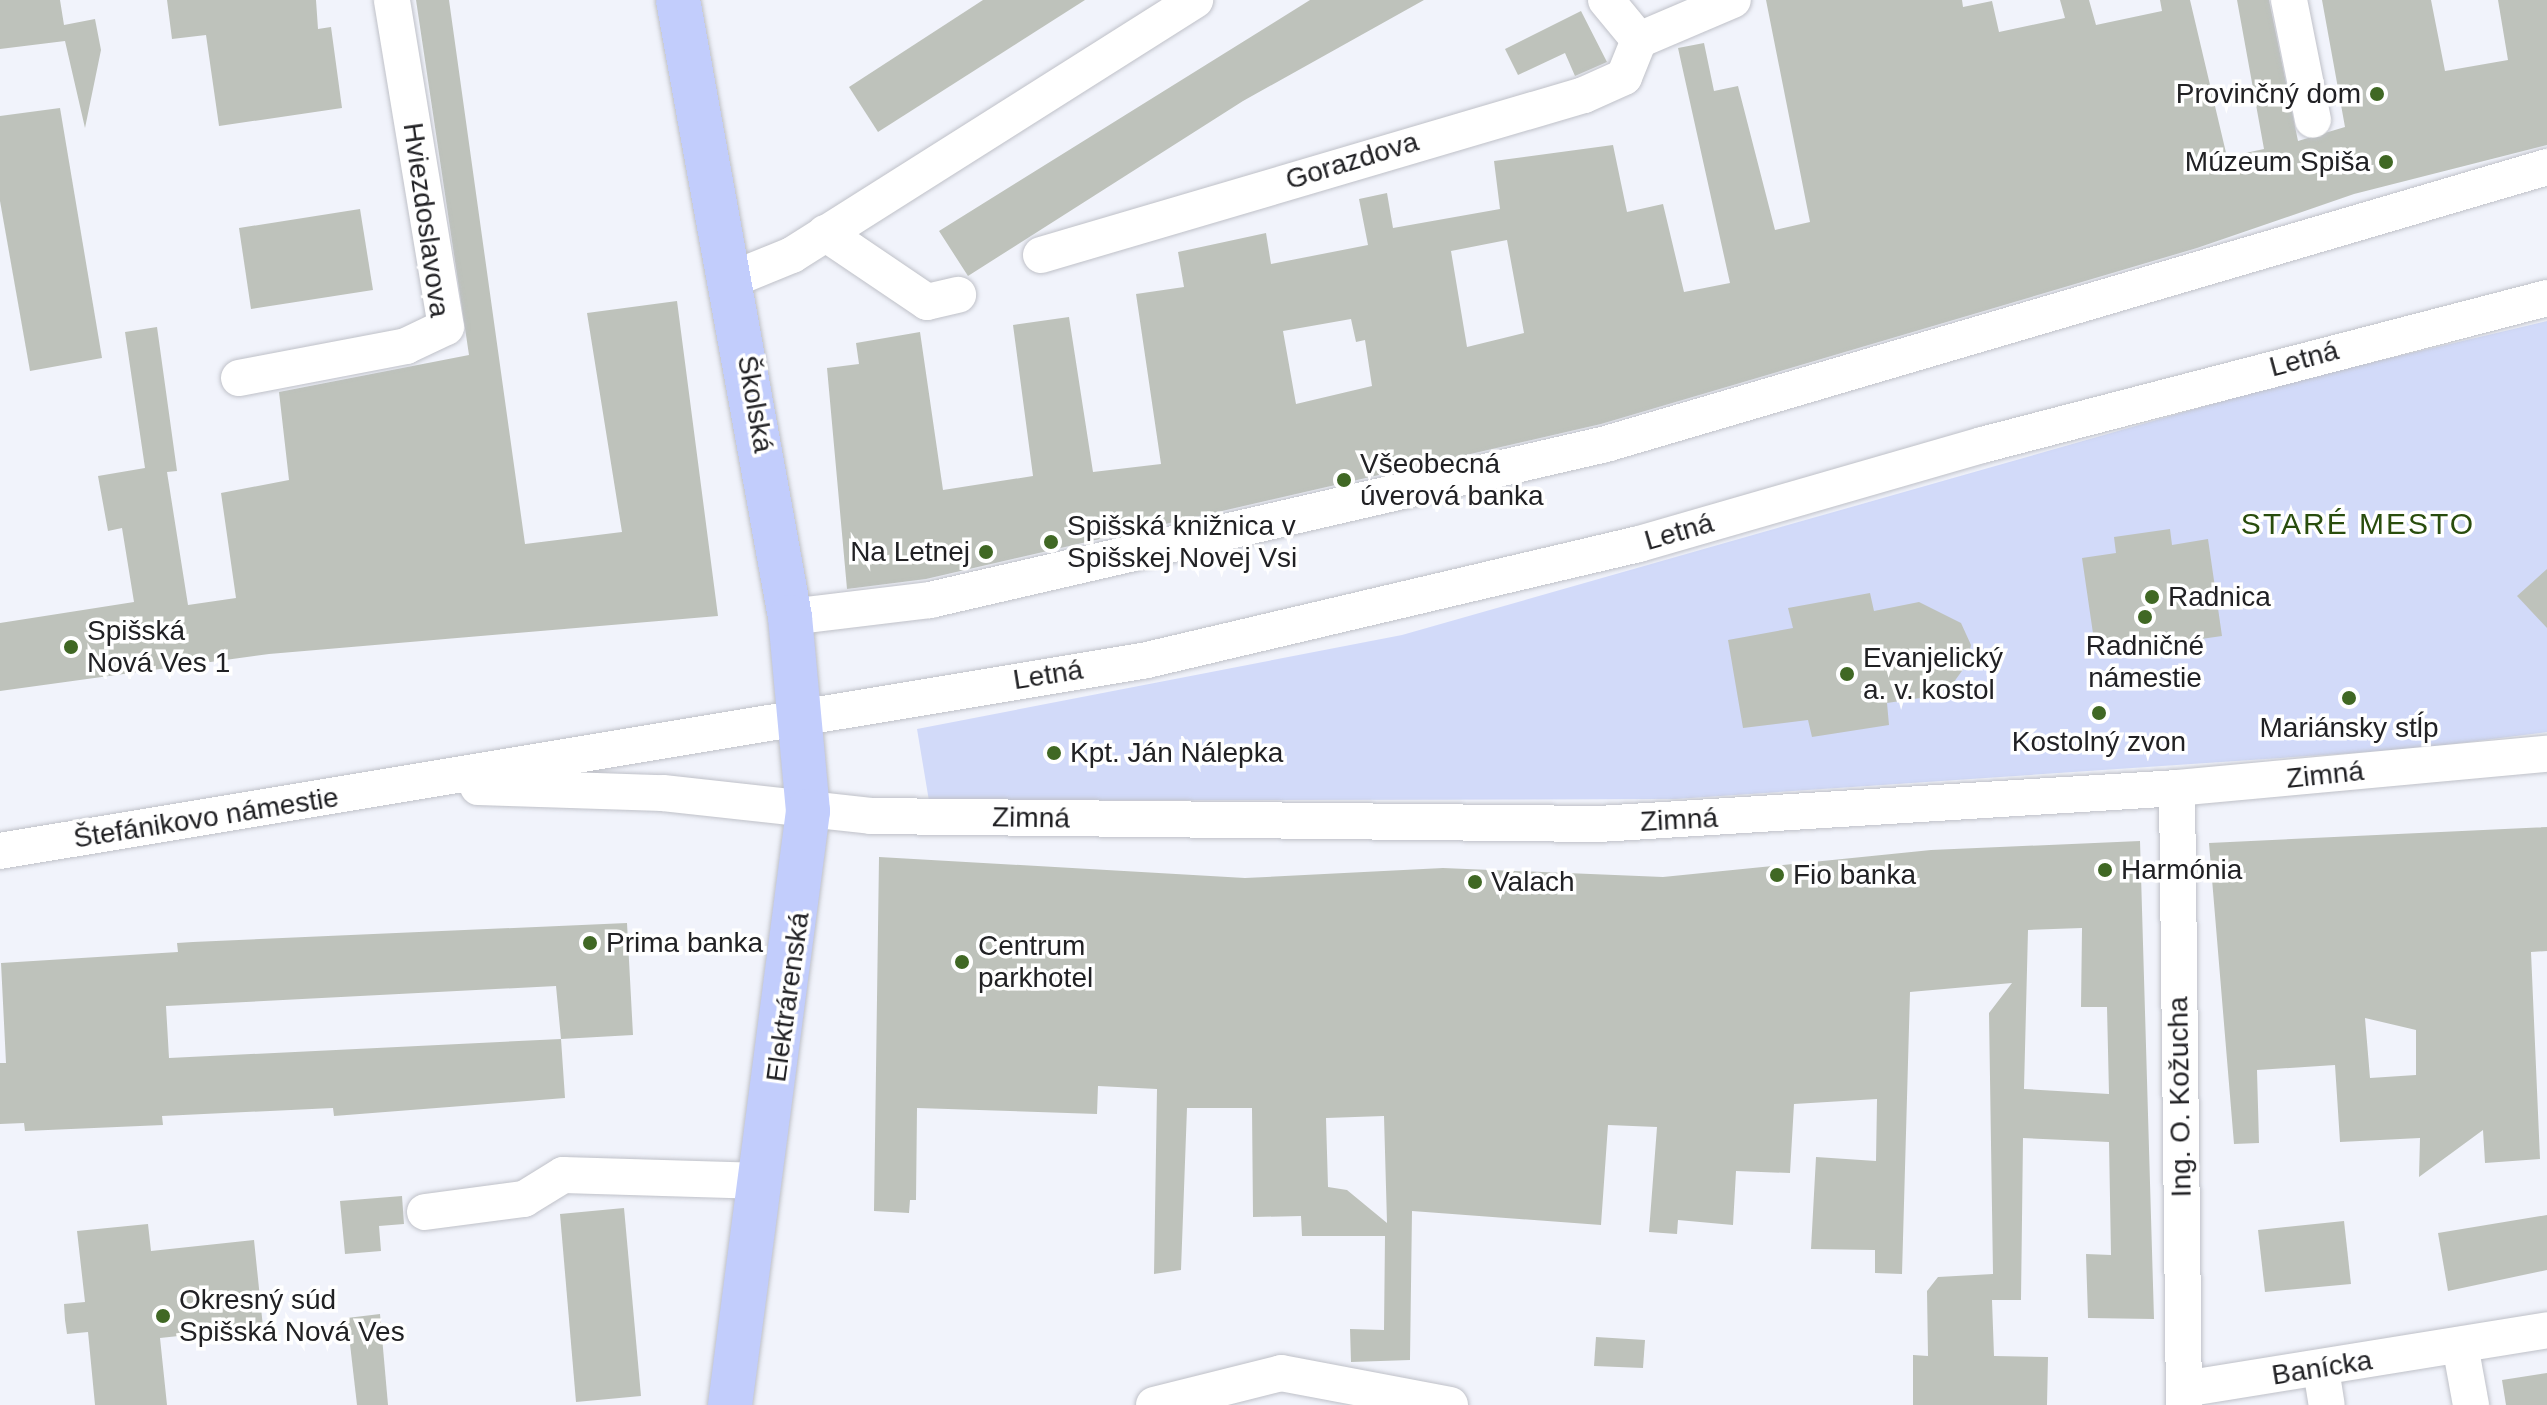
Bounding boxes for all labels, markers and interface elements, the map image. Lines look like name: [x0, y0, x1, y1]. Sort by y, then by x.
place label: Provinčný dom: [2176, 77, 2361, 111]
marker: Provinčný dom: [2368, 85, 2386, 103]
street label: Hviezdoslavova: [396, 121, 456, 319]
street label: Gorazdova: [1282, 125, 1422, 197]
place label: Múzeum Spiša: [2185, 145, 2370, 179]
marker: Múzeum Spiša: [2377, 153, 2395, 171]
street label: Letná: [2266, 334, 2342, 384]
street label: Školská: [730, 353, 780, 455]
place label: Všeobecná úverová banka: [1360, 447, 1544, 513]
marker: Všeobecná úverová banka: [1335, 471, 1353, 489]
street label: Letná: [1641, 506, 1717, 558]
district label: STARÉ MESTO: [2241, 506, 2475, 542]
place label: Spišská knižnica v Spišskej Novej Vsi: [1067, 509, 1297, 575]
marker: Spišská knižnica v Spišskej Novej Vsi: [1042, 533, 1060, 551]
place label: Na Letnej: [850, 535, 970, 569]
marker: Na Letnej: [977, 543, 995, 561]
place label: Radnica: [2168, 580, 2271, 614]
marker: Radnica: [2143, 588, 2161, 606]
marker: Radničné námestie: [2136, 608, 2154, 626]
place label: Spišská Nová Ves 1: [87, 614, 230, 680]
place label: Radničné námestie: [2086, 629, 2204, 695]
marker: Spišská Nová Ves 1: [62, 638, 80, 656]
place label: Evanjelický a. v. kostol: [1863, 641, 2003, 707]
street label: Letná: [1011, 653, 1085, 697]
marker: Evanjelický a. v. kostol: [1838, 665, 1856, 683]
marker: Mariánsky stĺp: [2340, 689, 2358, 707]
marker: Kostolný zvon: [2090, 704, 2108, 722]
place label: Mariánsky stĺp: [2260, 711, 2438, 745]
place label: Kostolný zvon: [2012, 725, 2186, 759]
place label: Kpt. Ján Nálepka: [1070, 736, 1283, 770]
marker: Kpt. Ján Nálepka: [1045, 744, 1063, 762]
street label: Zimná: [2285, 754, 2365, 796]
street label: Štefánikovo námestie: [71, 780, 341, 856]
street label: Zimná: [992, 801, 1070, 835]
street label: Zimná: [1639, 801, 1719, 839]
place label: Harmónia: [2121, 853, 2242, 887]
place label: Fio banka: [1793, 858, 1916, 892]
marker: Harmónia: [2096, 861, 2114, 879]
place label: Valach: [1491, 865, 1575, 899]
marker: Fio banka: [1768, 866, 1786, 884]
marker: Valach: [1466, 873, 1484, 891]
street label: Elektrárenská: [759, 910, 817, 1084]
place label: Prima banka: [606, 926, 763, 960]
place label: Centrum parkhotel: [978, 929, 1093, 995]
marker: Prima banka: [581, 934, 599, 952]
marker: Centrum parkhotel: [953, 953, 971, 971]
street label: Ing. O. Kožucha: [2161, 996, 2199, 1198]
place label: Okresný súd Spišská Nová Ves: [179, 1283, 405, 1349]
marker: Okresný súd Spišská Nová Ves: [154, 1307, 172, 1325]
street label: Banícka: [2269, 1343, 2375, 1393]

